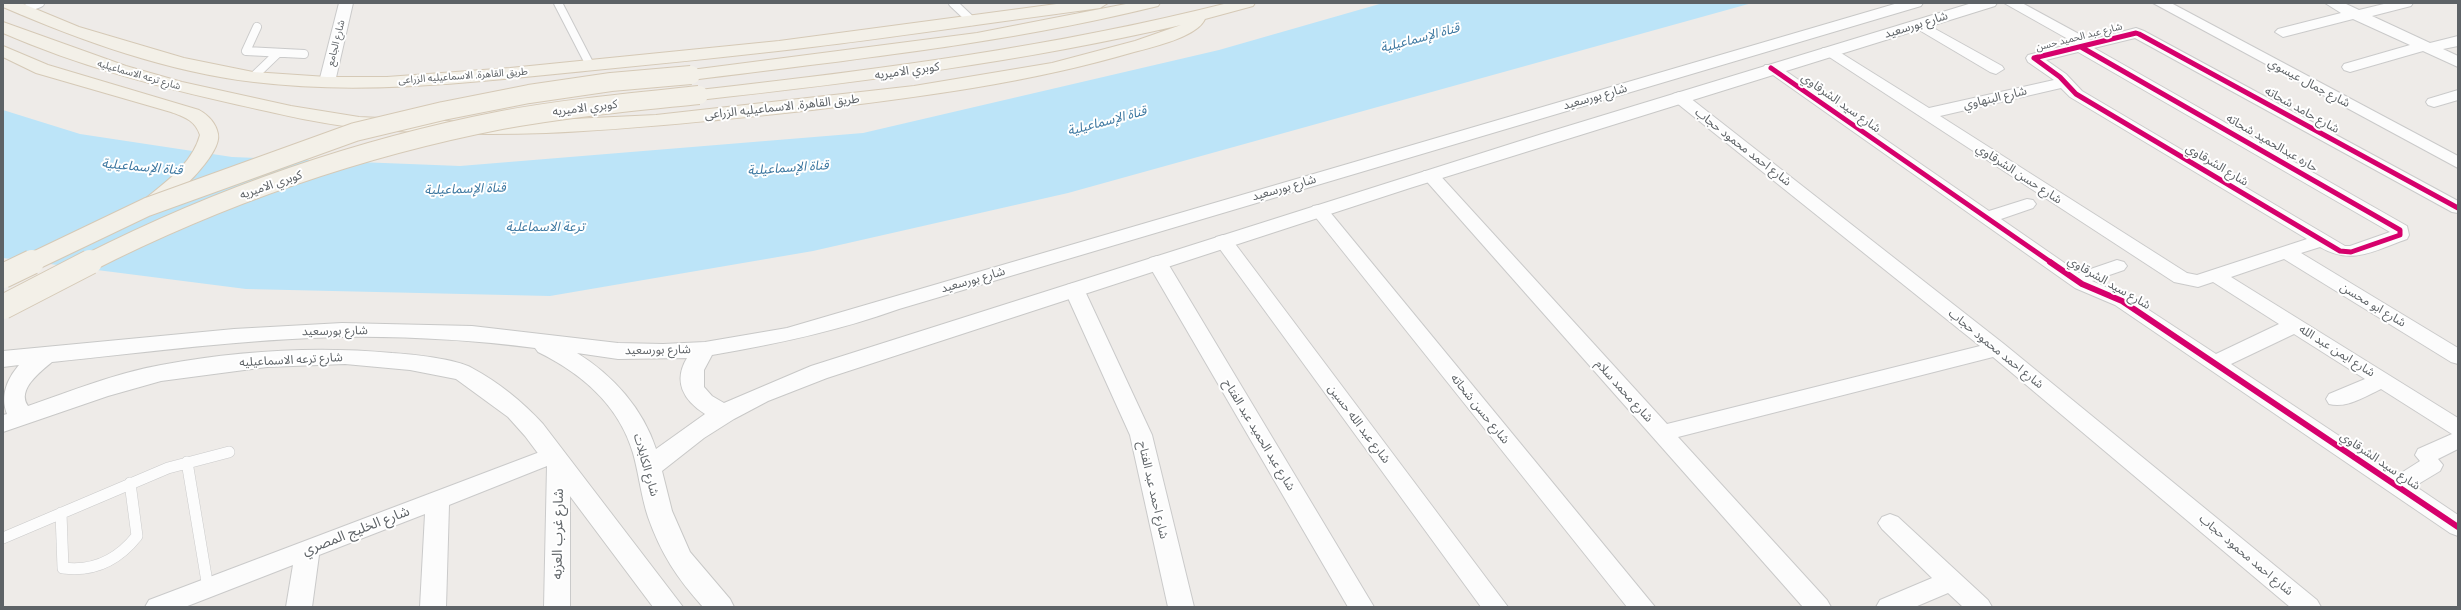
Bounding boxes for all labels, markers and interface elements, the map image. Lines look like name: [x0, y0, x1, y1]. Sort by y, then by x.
street label: شارع بورسعيد: [1882, 8, 1950, 42]
street label: شارع الجامع: [325, 19, 347, 67]
water label: قناة الإسماعيلية: [1379, 20, 1461, 56]
street label: شارع عبد الحميد حسن: [2034, 20, 2124, 54]
street label: شارع جمال عيسوي: [2266, 55, 2352, 111]
street label: شارع ترعه الاسماعيليه: [96, 57, 182, 93]
street label: كوبري الاميريه: [874, 59, 940, 83]
street label: طريق القاهرة, الاسماعيليه الزراعى: [398, 65, 528, 87]
street label: شارع سيد الشرقاوي: [1798, 70, 1884, 136]
street label: شارع بورسعيد: [1561, 81, 1629, 113]
street label: شارع البنهاوي: [1962, 84, 2028, 112]
street label: شارع حامد شحاته: [2262, 84, 2342, 136]
street label: طريق القاهرة, الاسماعيليه الزراعى: [704, 92, 860, 122]
street label: كوبري الاميريه: [552, 97, 618, 119]
water label: قناة الإسماعيلية: [1066, 103, 1148, 139]
street label: شارع احمد محمود حجاب: [1692, 105, 1794, 189]
street label: حاره عبدالحميد شحاته: [2224, 111, 2320, 175]
street label: شارع حسن الشرقاوي: [1973, 141, 2065, 207]
street label: شارع الشرقاوي: [2183, 141, 2251, 189]
water label: قناة الإسماعيلية: [101, 156, 183, 178]
water label: قناة الإسماعيلية: [747, 157, 829, 179]
street label: كوبري الاميريه: [238, 168, 304, 202]
street label: شارع بورسعيد: [1250, 172, 1318, 204]
water label: قناة الإسماعيلية: [424, 180, 506, 198]
water label: ترعة الاسماعلية: [506, 219, 584, 235]
street label: شارع سيد الشرقاوي: [2065, 253, 2153, 313]
street label: شارع بورسعيد: [939, 264, 1007, 296]
street label: شارع ابو محسن: [2338, 280, 2408, 330]
street label: شارع احمد محمود حجاب: [1946, 306, 2046, 392]
street label: شارع ايمن عبد الله: [2296, 322, 2378, 380]
street label: شارع بورسعيد: [302, 323, 368, 339]
street label: شارع بورسعيد: [625, 342, 691, 358]
street label: شارع ترعه الاسماعيليه: [239, 350, 343, 370]
street label: شارع محمد سلام: [1592, 357, 1656, 425]
street label: شارع حسن شحاته: [1448, 371, 1512, 447]
street label: شارع عبد الحميد عبد الفتاح: [1220, 377, 1298, 493]
street label: شارع عبد الله حسين: [1325, 382, 1393, 466]
street label: شارع سيد الشرقاوي: [2337, 429, 2423, 493]
street label: شارع الكابلات: [630, 432, 662, 498]
street label: شارع احمد عبد الفتاح: [1135, 440, 1171, 540]
street label: شارع غرب العزبه: [549, 488, 567, 580]
street label: شارع الخليج المصري: [300, 503, 412, 559]
street label: شارع احمد محمود حجاب: [2196, 511, 2296, 599]

